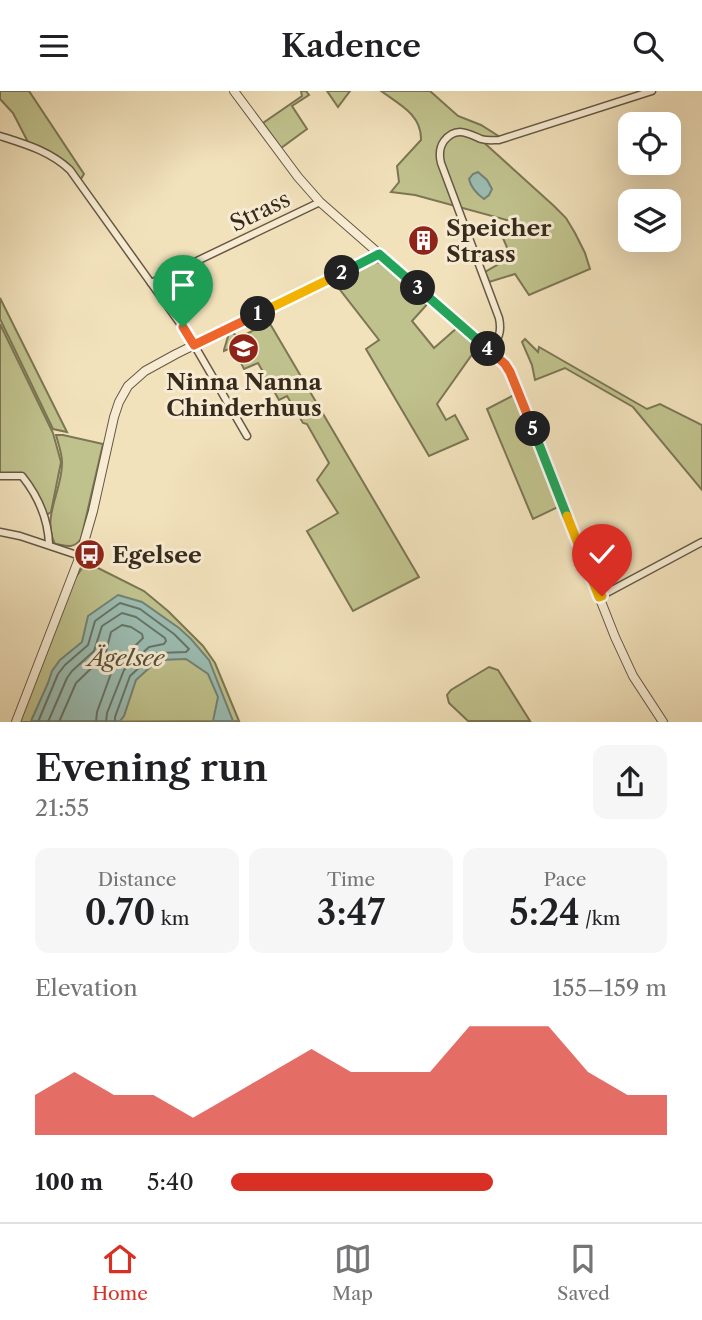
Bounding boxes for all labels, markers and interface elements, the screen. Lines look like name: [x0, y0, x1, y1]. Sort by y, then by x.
text: Kadence: [281, 26, 421, 65]
icon: menu: [35, 27, 73, 65]
icon: search: [629, 27, 667, 65]
map controls: [618, 112, 681, 252]
button: locate: [618, 112, 681, 175]
street label: Strass: [225, 184, 295, 238]
button: layers: [618, 189, 681, 252]
place label: Speicher Strass: [446, 214, 552, 268]
building icon: Speicher Strass: [406, 224, 440, 258]
pin: [153, 255, 213, 327]
pin: 2: [324, 255, 360, 291]
text: 2: [336, 261, 347, 284]
icon: arrive: [164, 266, 202, 304]
pin: 3: [400, 271, 436, 305]
text: 3: [412, 276, 423, 299]
pin: 1: [240, 297, 276, 332]
text: 1: [253, 302, 262, 325]
school or university icon: Ninna Nanna Chinderhuus: [227, 331, 261, 365]
pin: 4: [470, 331, 505, 367]
text: 4: [482, 337, 493, 360]
place label: Ninna Nanna Chinderhuus: [166, 368, 323, 422]
pin: 5: [516, 411, 550, 447]
text: 5: [527, 417, 538, 440]
pin: [572, 524, 632, 596]
icon: check: [583, 535, 621, 573]
bus stop icon: Egelsee: [72, 538, 106, 572]
place label: Egelsee: [112, 541, 202, 569]
park label: Ägelsee: [85, 644, 165, 672]
text: Evening run: [35, 744, 268, 791]
button: share: [593, 745, 667, 819]
text: 21:55: [35, 794, 89, 822]
text: Distance: [98, 868, 176, 891]
text: Time: [327, 868, 375, 891]
text: Pace: [544, 868, 586, 891]
text: 0.70: [85, 891, 156, 934]
text: 3:47: [317, 891, 385, 934]
text: 5:24: [509, 891, 580, 934]
text: km: [156, 907, 189, 930]
text: /km: [580, 907, 621, 930]
text: Elevation: [35, 974, 138, 1002]
text: 155–159 m: [552, 974, 667, 1002]
text: 100 m: [35, 1168, 103, 1196]
text: 5:40: [147, 1168, 194, 1196]
tab: Home: [92, 1240, 148, 1305]
tab: Map: [332, 1240, 373, 1305]
tab: Saved: [557, 1240, 610, 1305]

